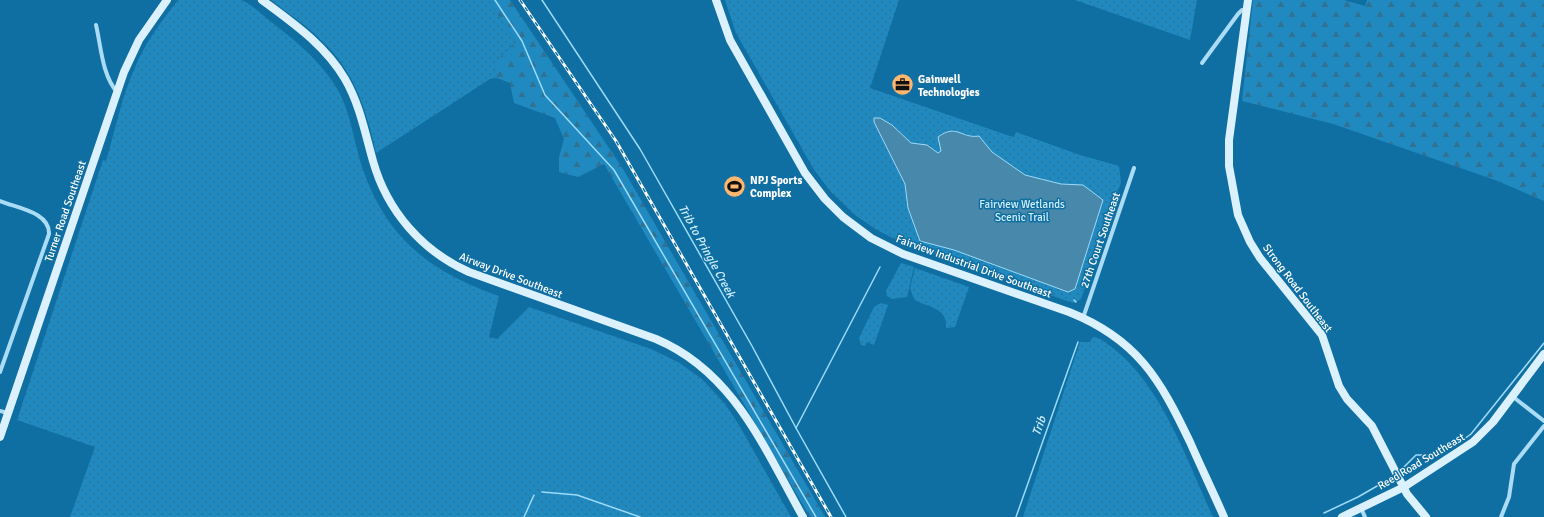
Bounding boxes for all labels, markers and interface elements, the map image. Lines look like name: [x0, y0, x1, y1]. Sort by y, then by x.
office icon: Gainwell Technologies: [889, 72, 915, 98]
place label: Gainwell Technologies: [918, 73, 980, 99]
street label: Turner Road Southeast: [42, 159, 89, 263]
sports icon: NPJ Sports Complex: [721, 173, 747, 199]
place label: NPJ Sports Complex: [750, 174, 802, 200]
street label: 27th Court Southeast: [1078, 190, 1123, 290]
park label: Fairview Wetlands Scenic Trail: [979, 198, 1065, 224]
water label: Trib to Pringle Creek: [675, 202, 739, 301]
street label: Fairview Industrial Drive Southeast: [894, 232, 1054, 301]
street label: Strong Road Southeast: [1260, 242, 1335, 335]
street label: Airway Drive Southeast: [457, 250, 564, 301]
water label: Trib: [1029, 414, 1050, 438]
street label: Reed Road Southeast: [1375, 430, 1467, 493]

